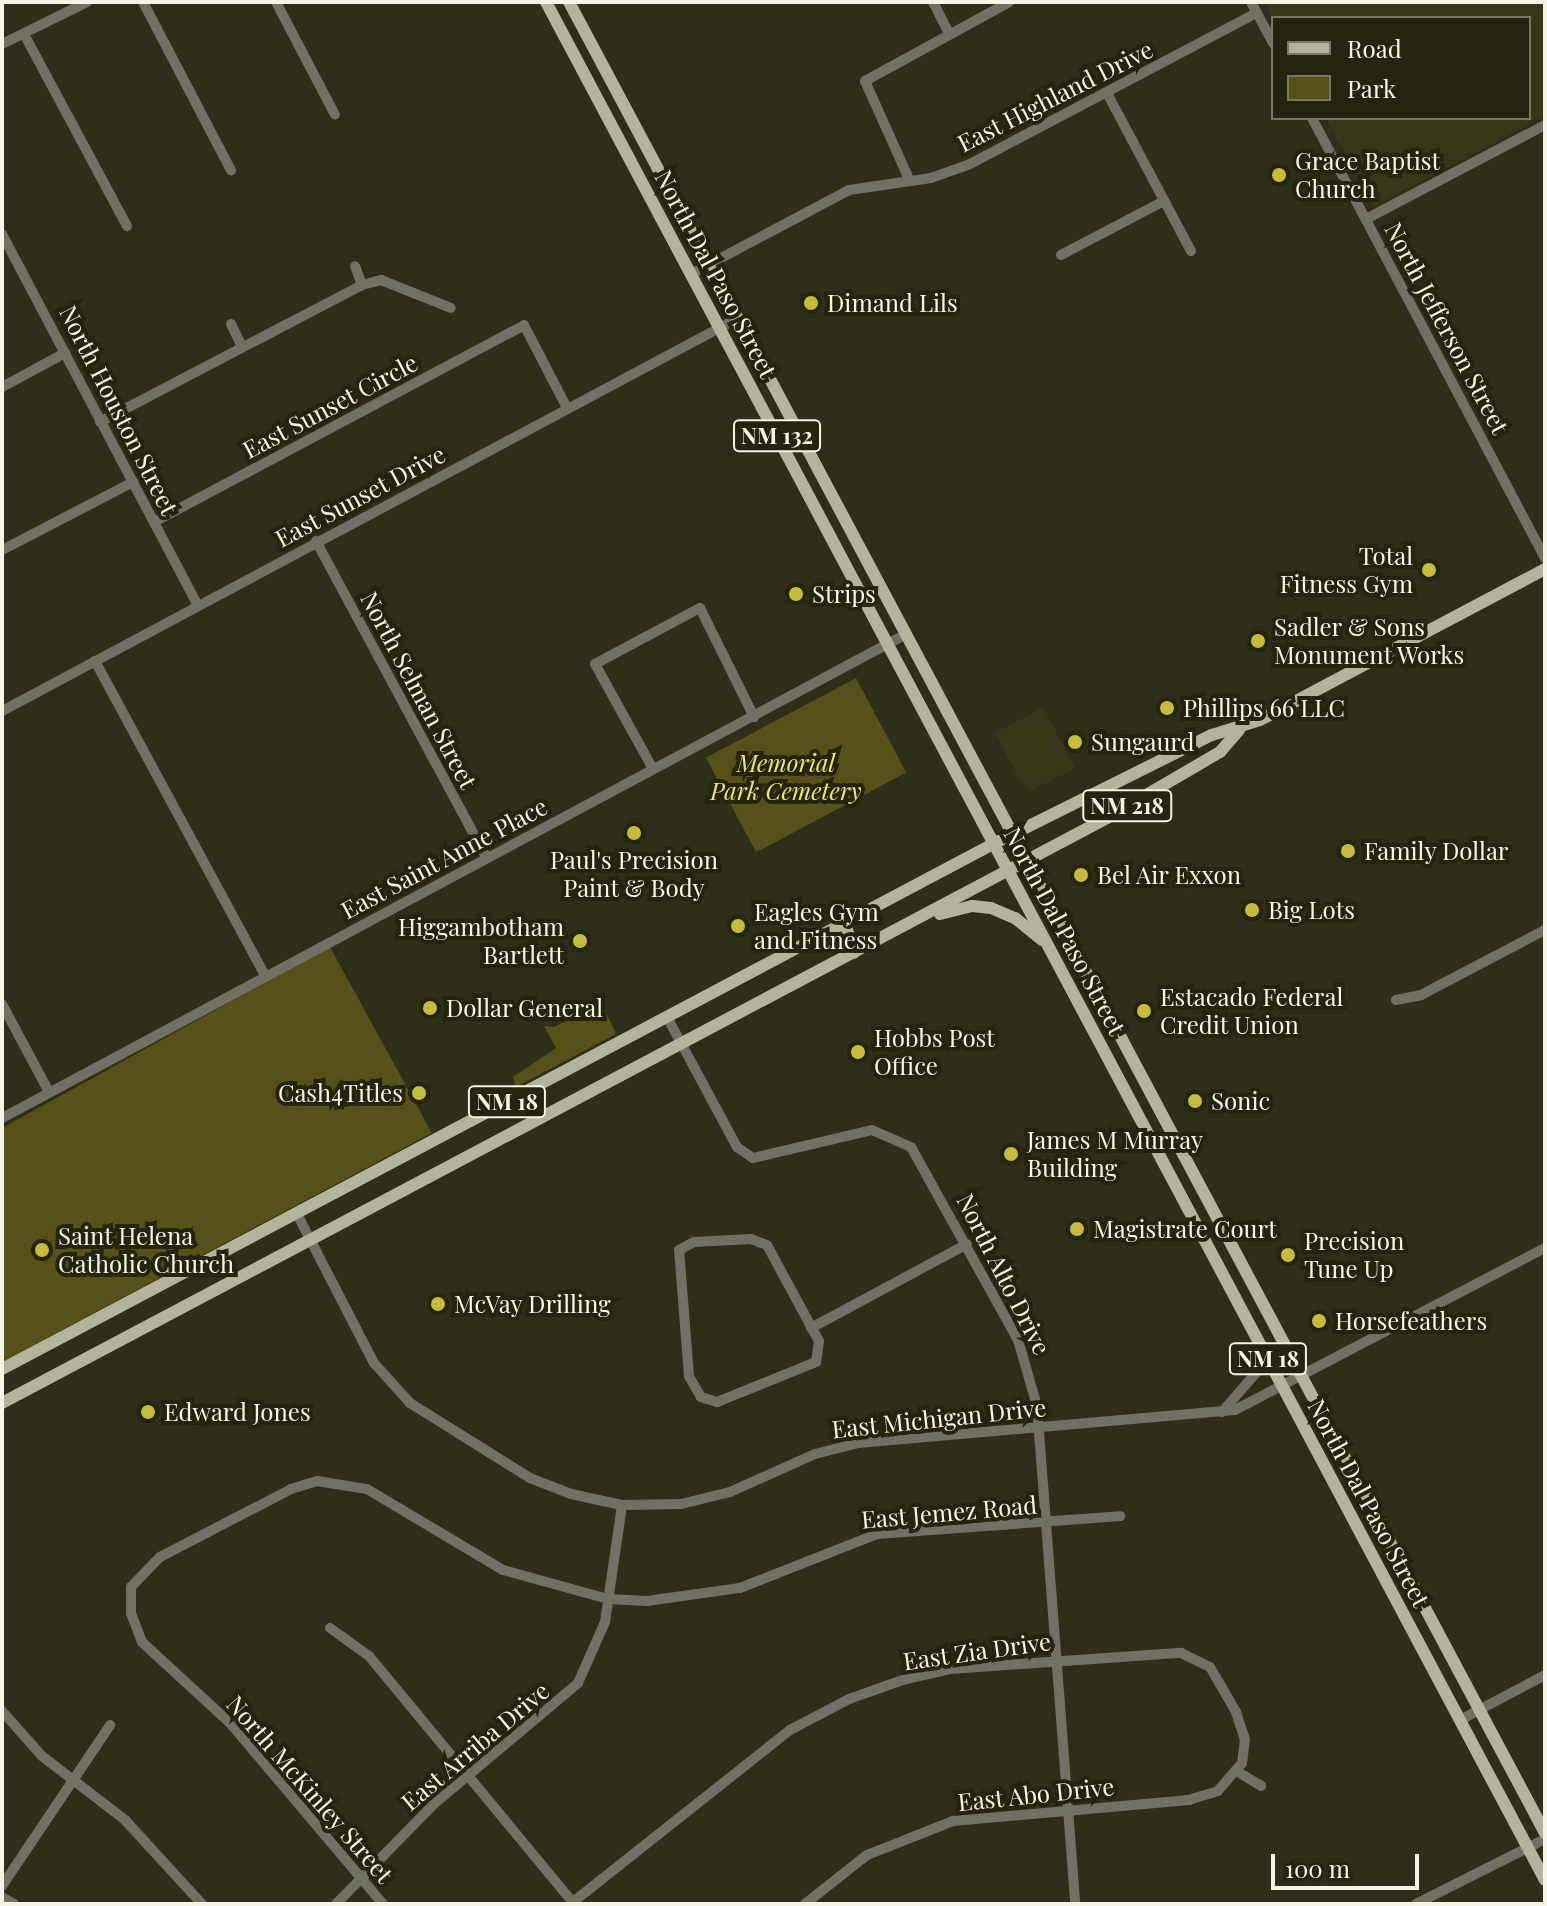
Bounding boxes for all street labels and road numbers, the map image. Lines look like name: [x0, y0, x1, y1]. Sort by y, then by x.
street label: East Highland Drive: [952, 34, 1158, 158]
street label: North Dal Paso Street: [649, 165, 783, 383]
street label: North Jefferson Street: [1379, 217, 1515, 439]
street label: North Houston Street: [54, 301, 184, 519]
street label: East Sunset Circle: [237, 348, 423, 464]
road number: NM 132: [733, 418, 821, 454]
street label: East Sunset Drive: [270, 439, 450, 553]
street label: North Selman Street: [355, 587, 483, 793]
road number: NM 218: [1081, 788, 1173, 824]
street label: East Saint Anne Place: [335, 791, 553, 925]
street label: North Dal Paso Street: [998, 822, 1132, 1040]
road number: NM 18: [467, 1084, 547, 1120]
street label: North Alto Drive: [951, 1188, 1057, 1360]
road number: NM 18: [1228, 1341, 1308, 1377]
street label: East Michigan Drive: [830, 1392, 1048, 1444]
street label: North Dal Paso Street: [1302, 1394, 1436, 1612]
street label: East Jemez Road: [860, 1490, 1038, 1534]
street label: East Zia Drive: [901, 1626, 1053, 1676]
street label: East Arriba Drive: [395, 1675, 555, 1817]
street label: North McKinley Street: [221, 1689, 399, 1889]
street label: East Abo Drive: [956, 1771, 1116, 1817]

